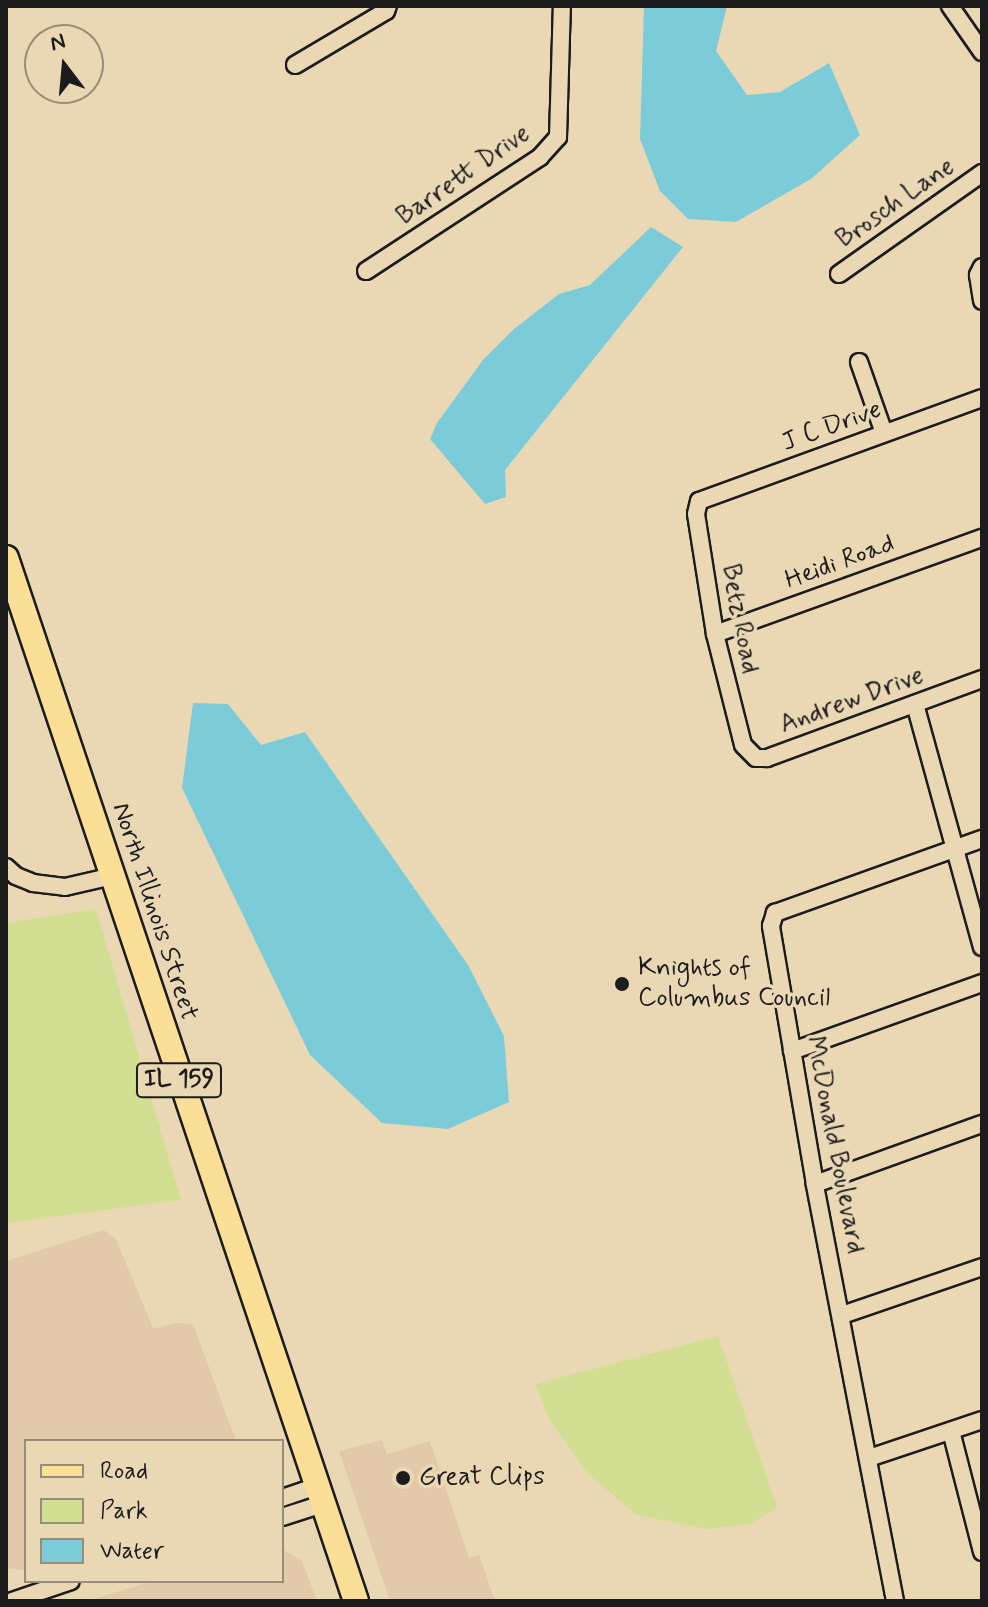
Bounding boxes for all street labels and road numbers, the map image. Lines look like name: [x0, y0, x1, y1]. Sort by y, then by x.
street label: Barrett Drive: [391, 119, 537, 233]
street label: Brosch Lane: [831, 152, 961, 256]
street label: J C Drive: [777, 394, 887, 460]
street label: Heidi Road: [782, 529, 898, 597]
street label: Betz Road: [713, 562, 765, 676]
street label: Andrew Drive: [777, 661, 927, 741]
street label: North Illinois Street: [104, 800, 204, 1024]
street label: McDonald Boulevard: [798, 1034, 870, 1256]
road number: IL 159: [135, 1060, 223, 1100]

